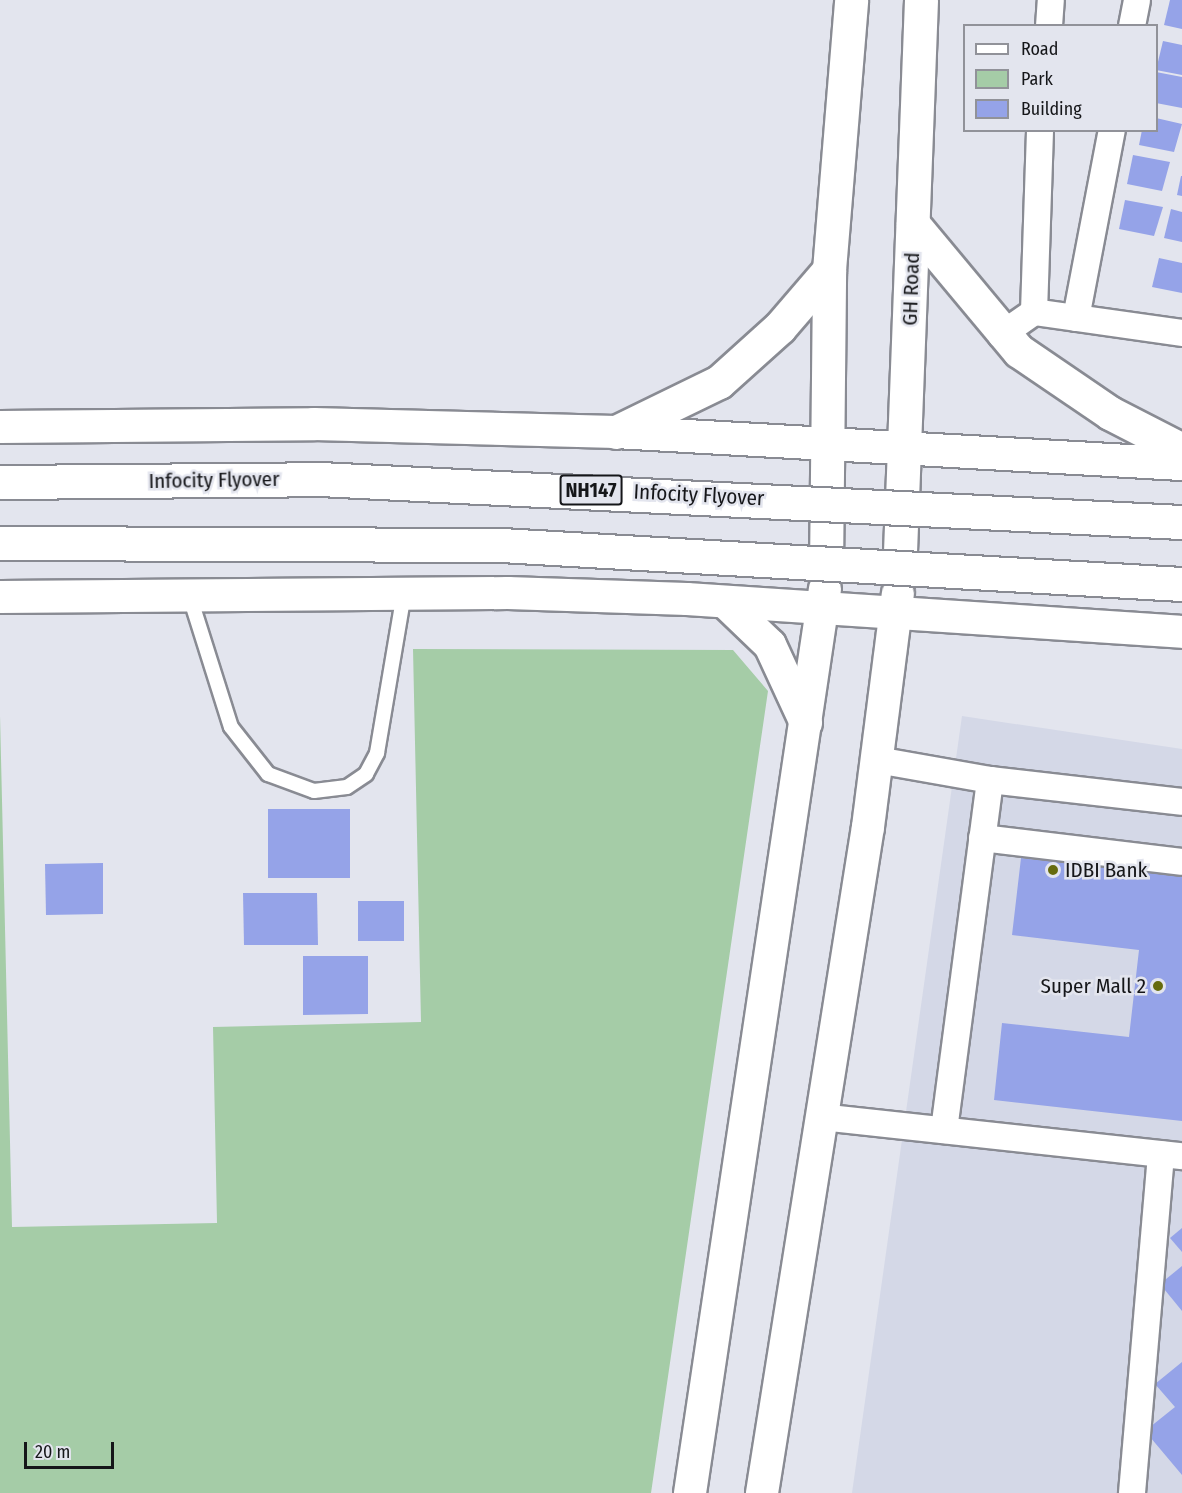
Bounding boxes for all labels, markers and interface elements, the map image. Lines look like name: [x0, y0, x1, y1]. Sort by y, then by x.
legend: [963, 24, 1158, 132]
text: Road: [1021, 38, 1058, 60]
text: Park: [1021, 68, 1053, 90]
text: Building: [1021, 98, 1082, 120]
street label: GH Road: [897, 252, 925, 326]
street label: Infocity Flyover: [148, 466, 280, 494]
road number: NH147: [560, 473, 622, 507]
street label: Infocity Flyover: [633, 479, 765, 511]
place label: IDBI Bank: [1065, 857, 1147, 883]
marker: IDBI Bank: [1046, 863, 1060, 877]
place label: Super Mall 2: [1040, 973, 1146, 999]
marker: Super Mall 2: [1151, 979, 1165, 993]
scale bar: [27, 1430, 117, 1468]
text: 20 m: [35, 1441, 70, 1463]

